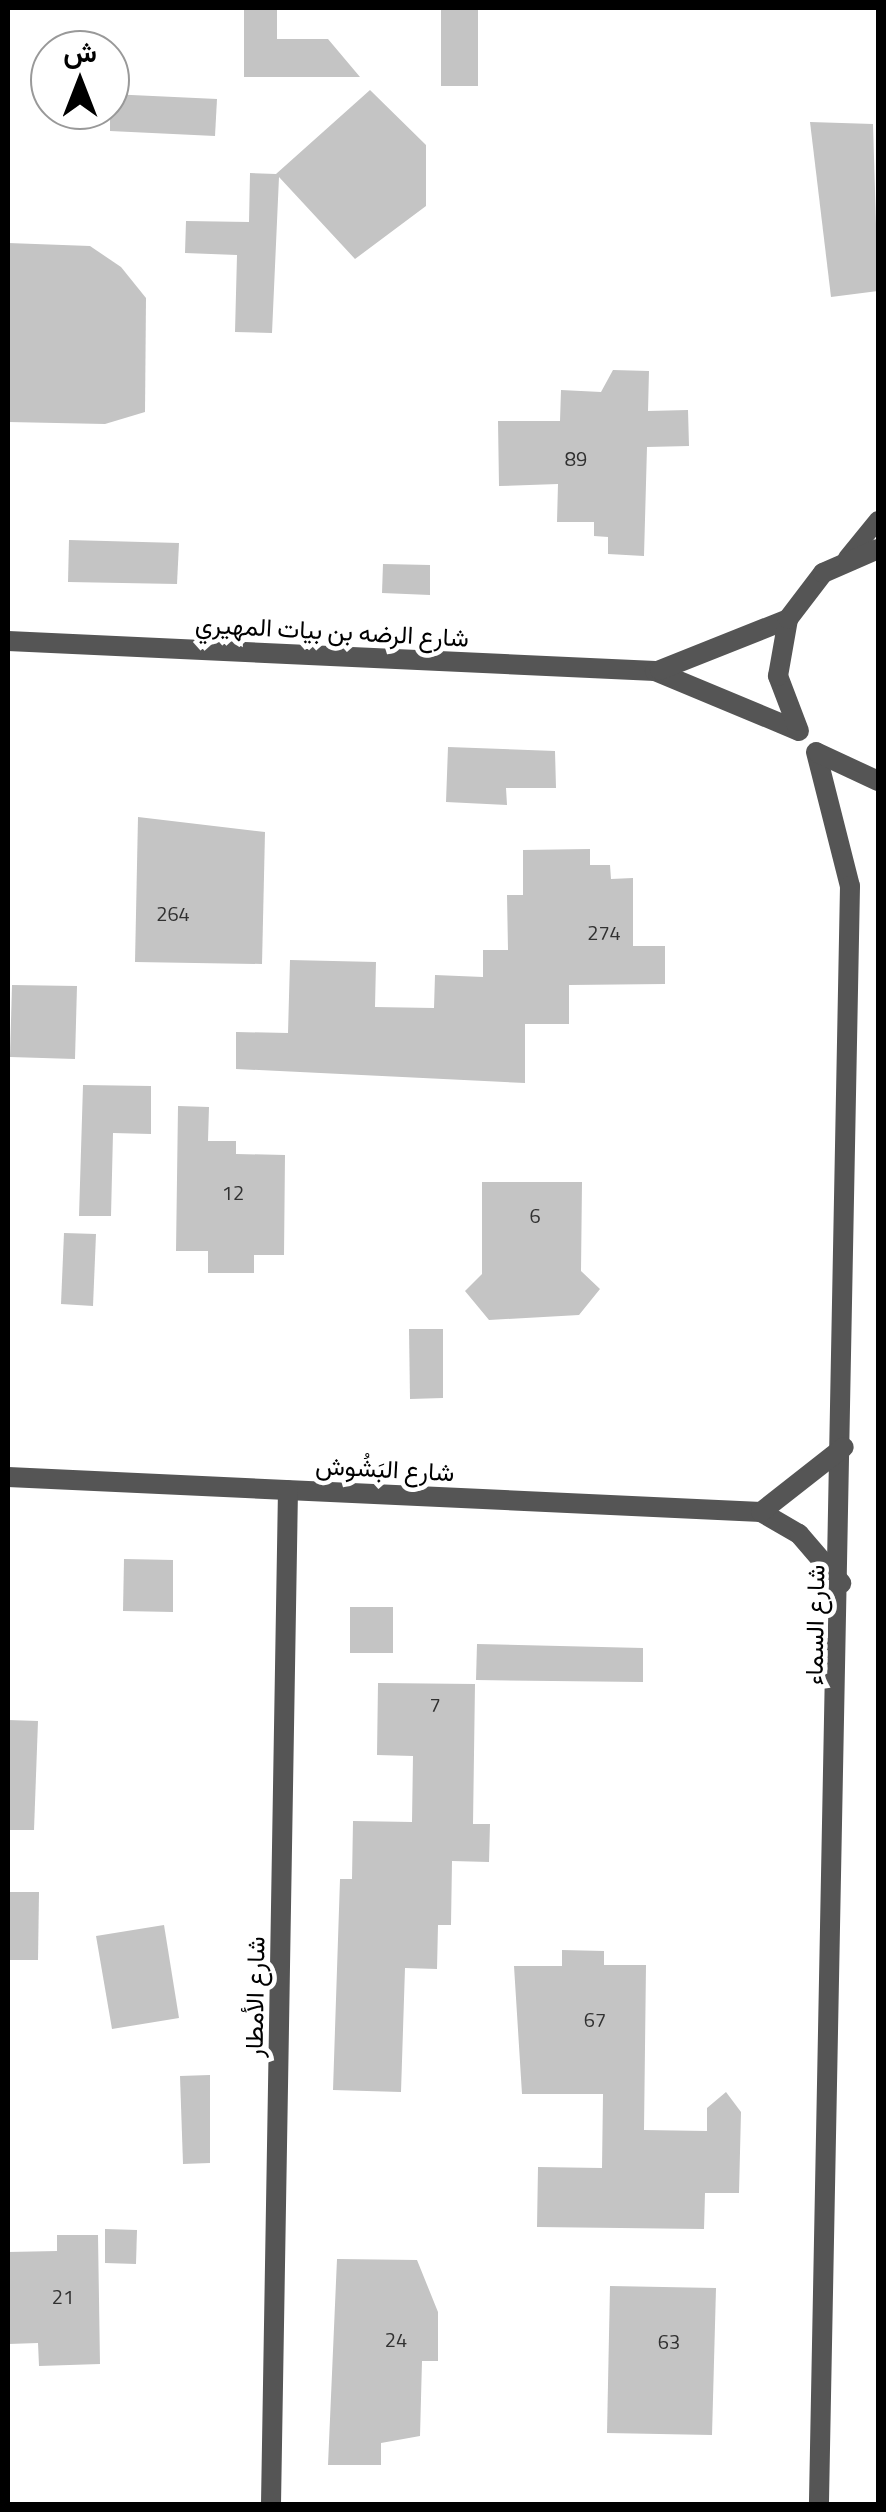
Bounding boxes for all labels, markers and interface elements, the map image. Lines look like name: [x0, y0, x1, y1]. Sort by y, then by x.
north arrow: [30, 30, 130, 130]
text: ش: [63, 30, 97, 73]
house number: 89: [565, 446, 587, 470]
street label: شارع الرضه بن بيات المهيري: [194, 609, 470, 653]
house number: 264: [156, 901, 190, 925]
house number: 274: [587, 920, 621, 944]
house number: 12: [222, 1180, 244, 1204]
house number: 6: [529, 1203, 541, 1227]
street label: شارع البَشُوش: [315, 1450, 455, 1488]
street label: شارع السماء: [799, 1564, 831, 1686]
house number: 7: [429, 1692, 441, 1716]
street label: شارع الأمطار: [239, 1936, 271, 2058]
house number: 67: [584, 2007, 606, 2031]
house number: 21: [52, 2284, 74, 2308]
house number: 24: [385, 2327, 407, 2351]
house number: 63: [658, 2329, 680, 2353]

